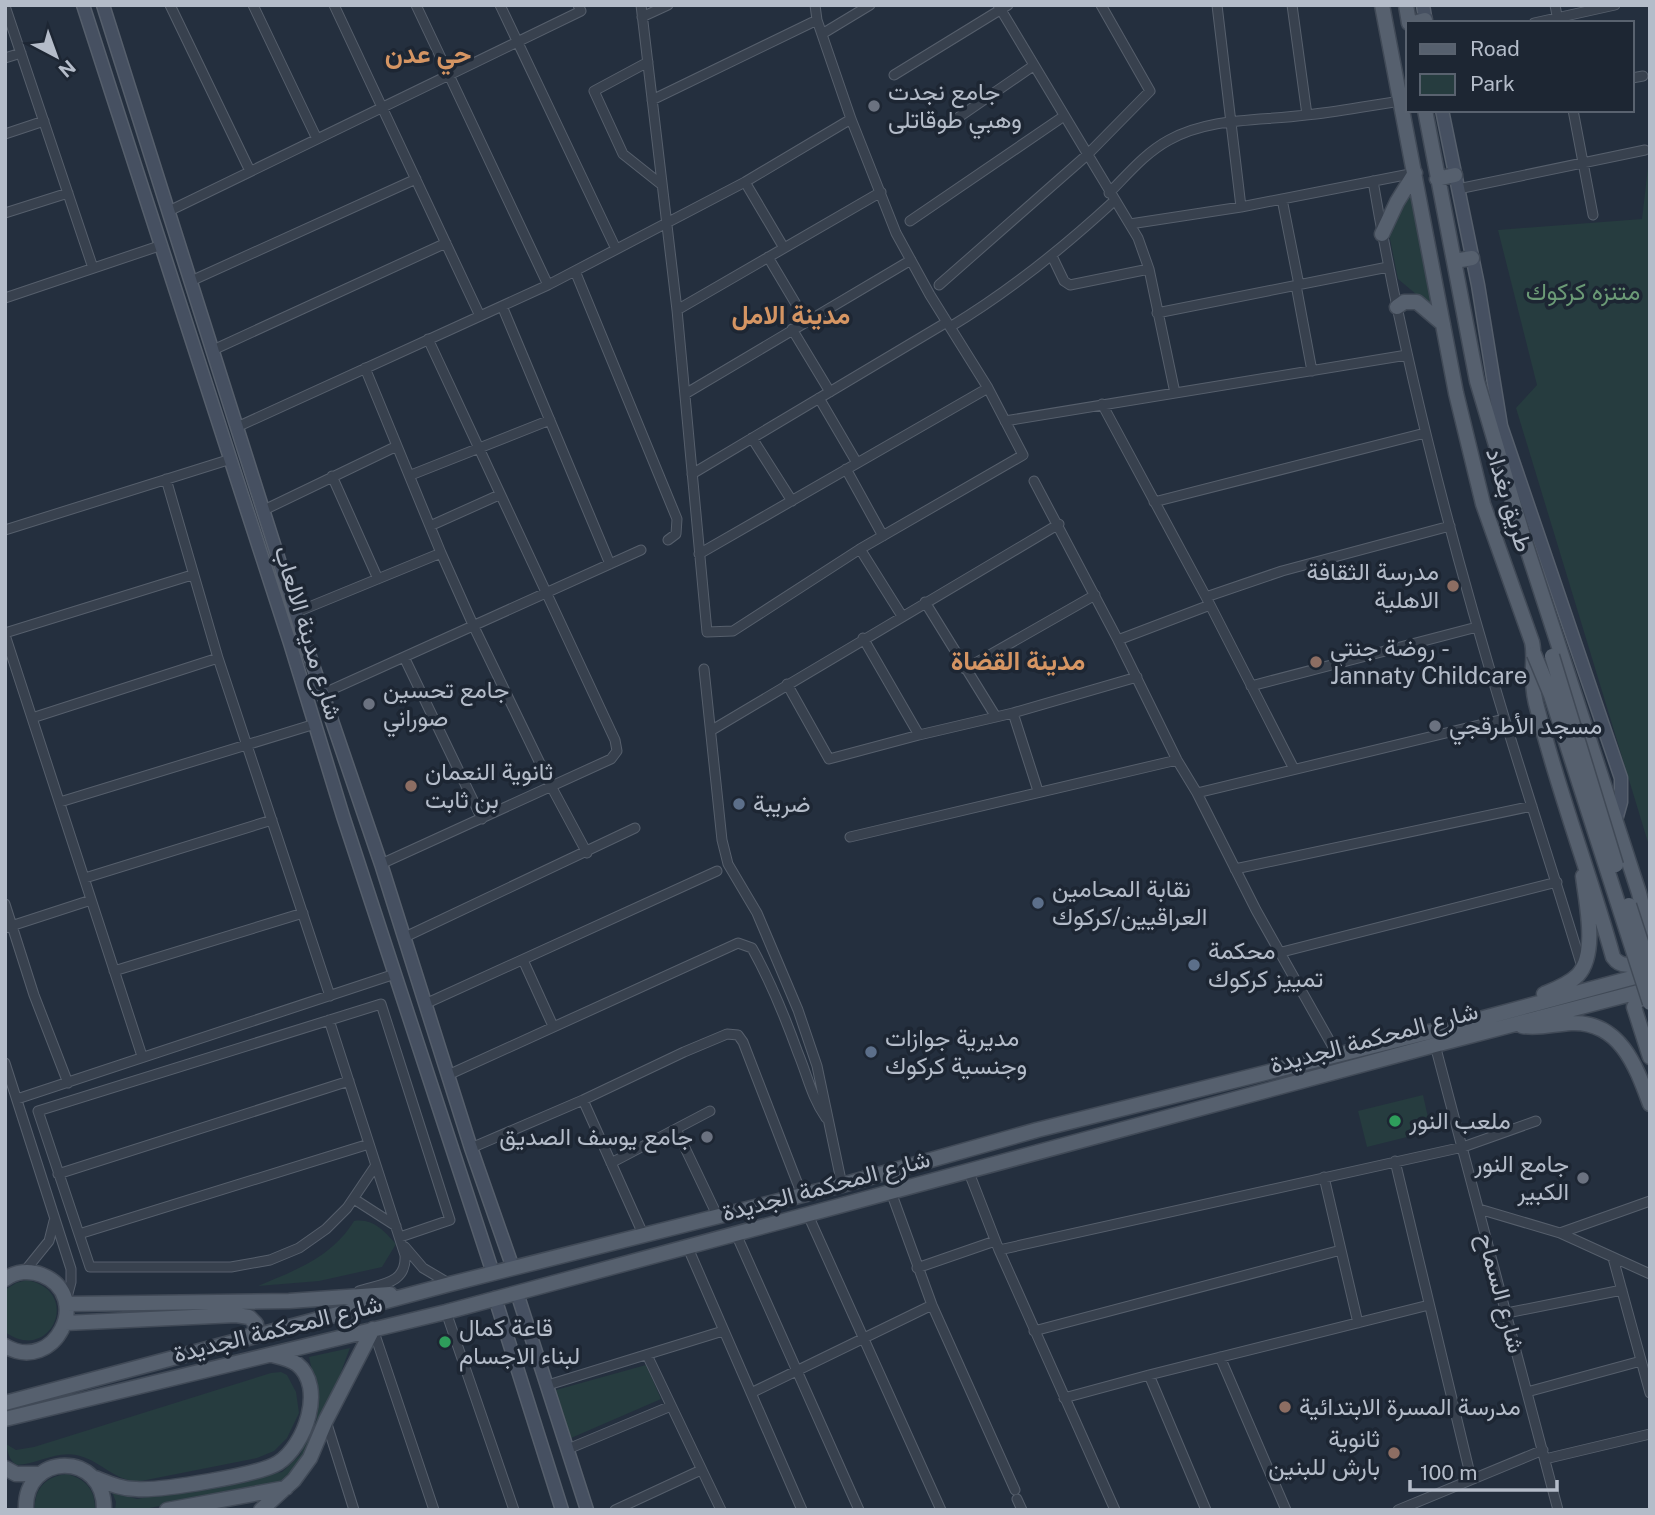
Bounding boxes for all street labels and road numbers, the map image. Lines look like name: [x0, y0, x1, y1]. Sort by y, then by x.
street label: طريق بغداد: [1479, 444, 1539, 556]
street label: شارع مدينة الالعاب: [266, 542, 349, 724]
street label: شارع المحكمة الجديدة: [1267, 996, 1482, 1081]
street label: شارع المحكمة الجديدة: [719, 1144, 934, 1229]
street label: شارع السماح: [1470, 1230, 1531, 1357]
street label: شارع المحكمة الجديدة: [171, 1289, 386, 1370]

